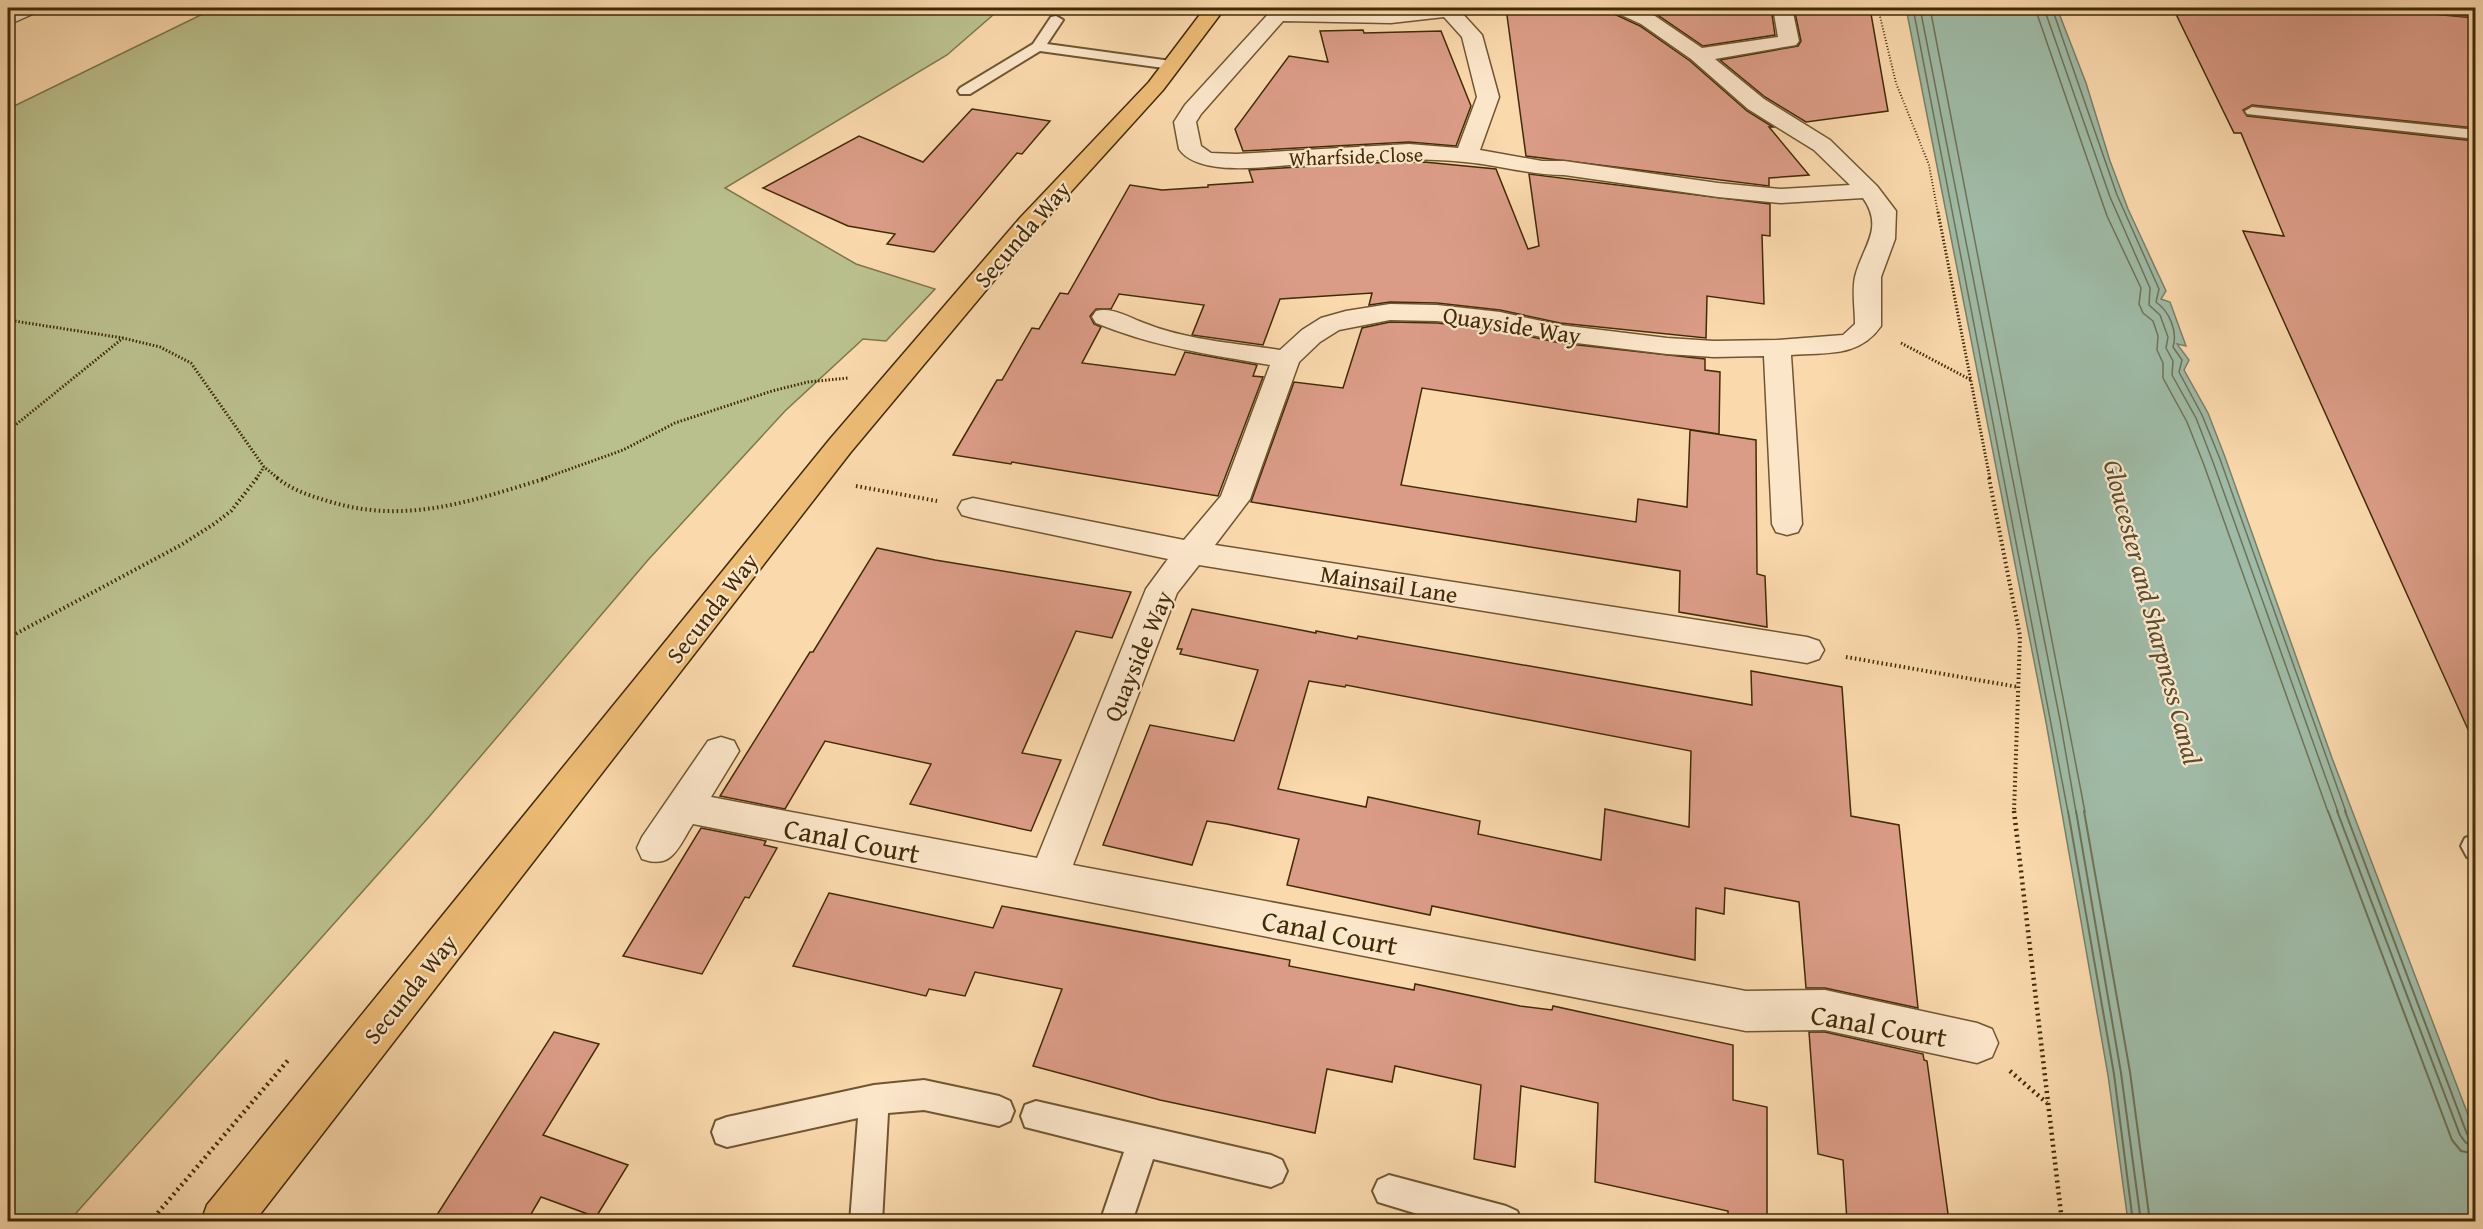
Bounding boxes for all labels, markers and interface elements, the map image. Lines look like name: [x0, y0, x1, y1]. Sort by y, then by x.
street label: Wharfside Close: [1288, 139, 1424, 173]
street label: Secunda Way: [965, 173, 1079, 295]
street label: Quayside Way: [1440, 297, 1584, 353]
water label: Gloucester and Sharpness Canal: [2094, 455, 2212, 769]
street label: Secunda Way: [657, 545, 767, 671]
street label: Mainsail Lane: [1318, 556, 1460, 612]
street label: Quayside Way: [1095, 585, 1181, 727]
street label: Canal Court: [781, 807, 924, 873]
street label: Canal Court: [1259, 899, 1402, 965]
street label: Secunda Way: [355, 927, 465, 1051]
street label: Canal Court: [1808, 993, 1950, 1057]

